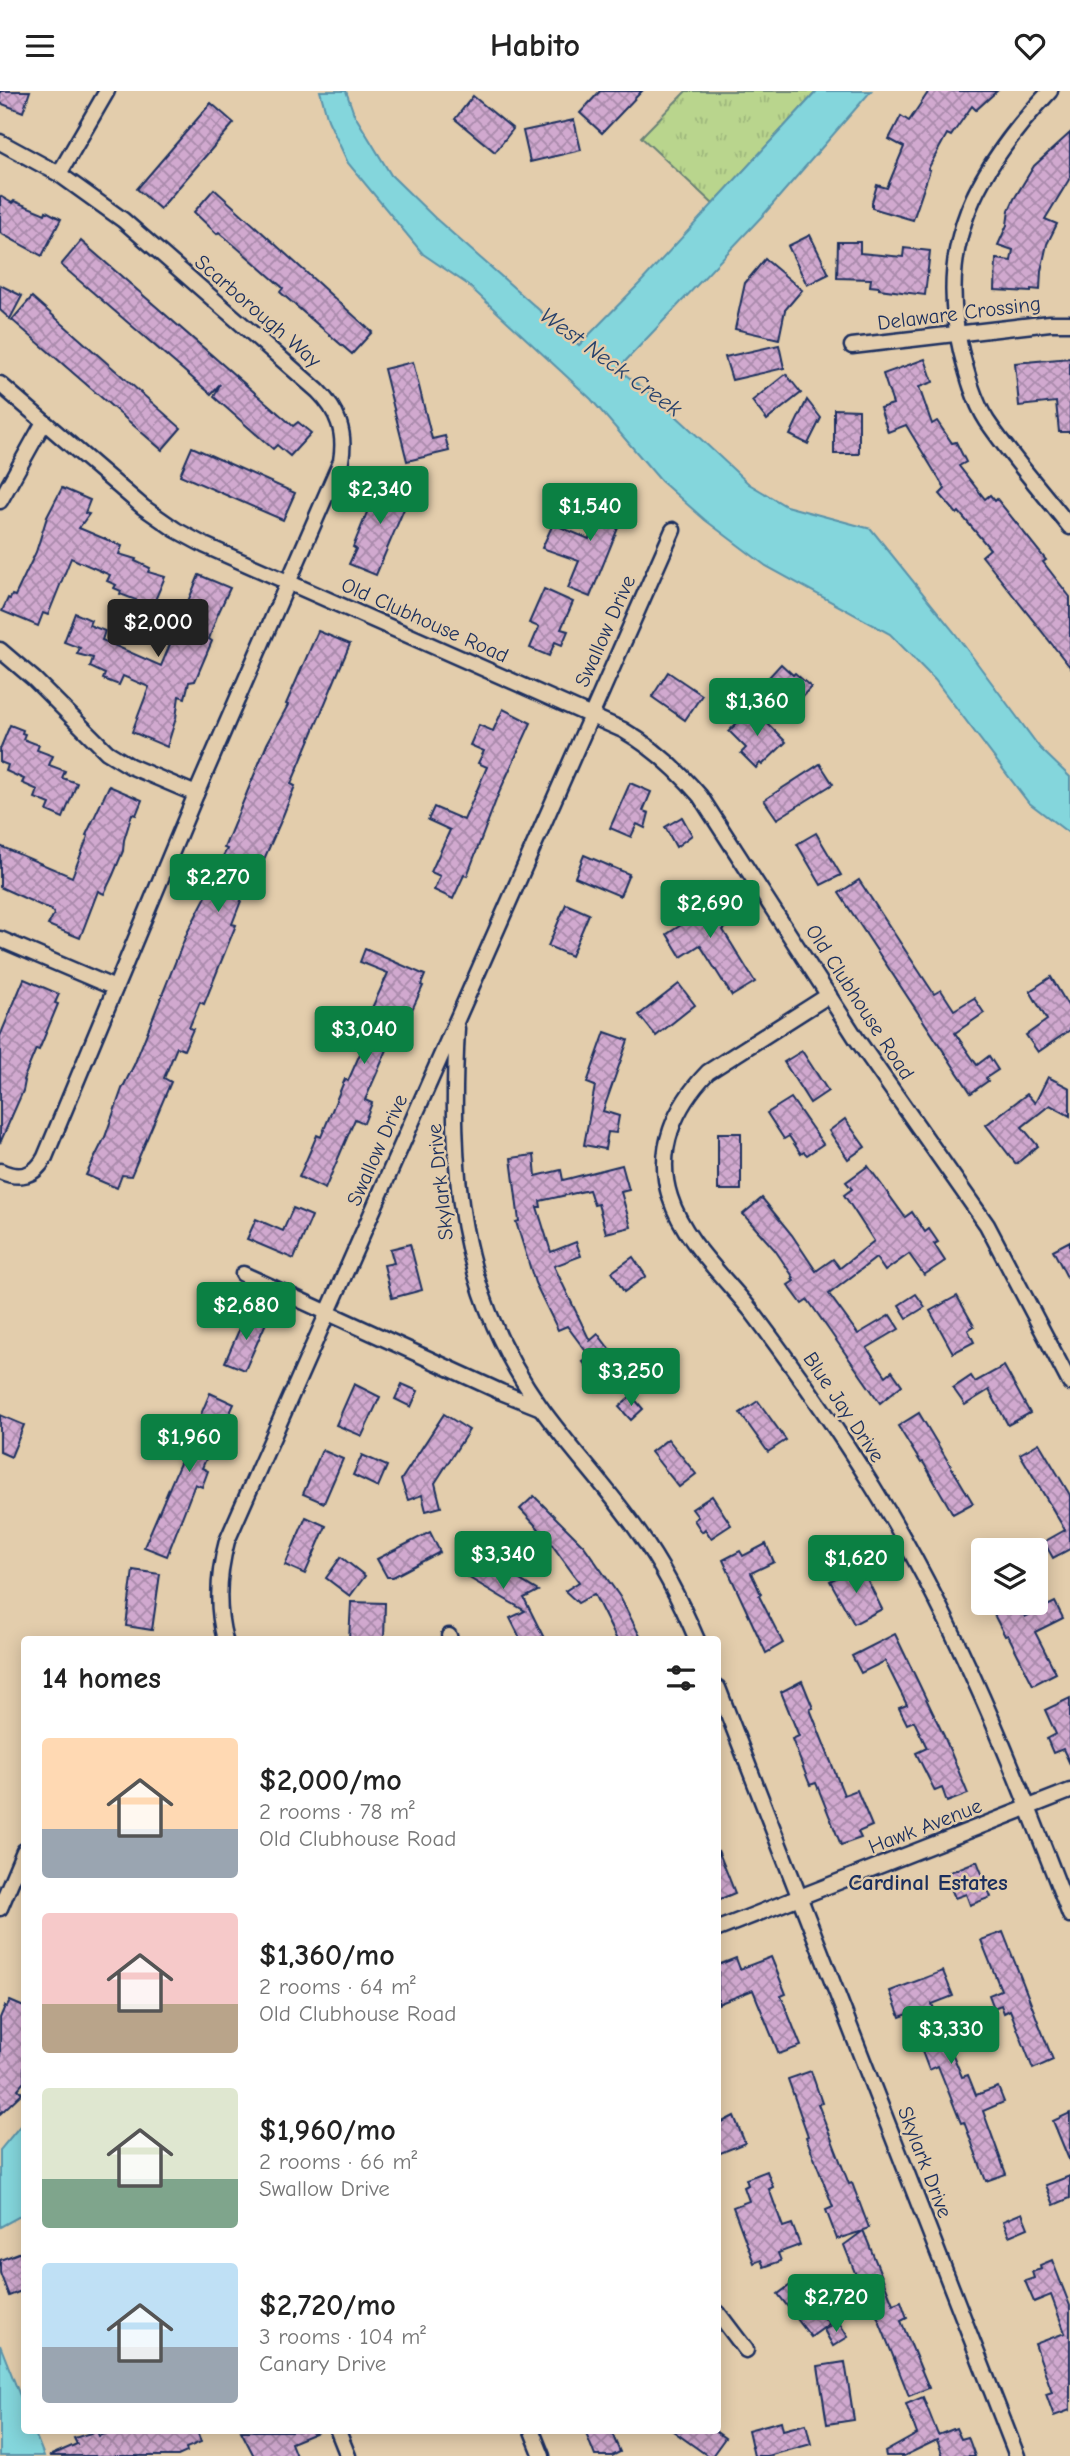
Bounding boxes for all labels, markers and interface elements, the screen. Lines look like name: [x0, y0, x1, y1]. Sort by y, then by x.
icon: menu: [21, 27, 59, 65]
text: Habito: [490, 27, 580, 64]
icon: heart: [1011, 27, 1049, 65]
street label: Scarborough Way: [190, 250, 327, 373]
street label: Delaware Crossing: [876, 291, 1042, 335]
water label: West Neck Creek: [535, 302, 688, 423]
pin: $2,340: [323, 467, 437, 526]
text: $2,340: [348, 475, 412, 502]
pin: $1,540: [533, 483, 647, 543]
text: $1,540: [558, 492, 622, 519]
street label: Old Clubhouse Road: [338, 572, 512, 668]
street label: Swallow Drive: [570, 572, 640, 690]
pin: $2,000: [101, 599, 215, 659]
text: $2,000: [123, 608, 193, 635]
pin: $1,360: [700, 679, 814, 738]
text: $1,360: [725, 687, 789, 714]
pin: $2,270: [161, 855, 275, 914]
text: $2,270: [186, 863, 250, 890]
pin: $2,690: [653, 881, 767, 940]
text: $2,690: [677, 889, 743, 916]
street label: Old Clubhouse Road: [801, 920, 919, 1084]
pin: $3,040: [307, 1007, 421, 1066]
text: $3,040: [331, 1015, 397, 1042]
street label: Swallow Drive: [342, 1091, 412, 1209]
street label: Skylark Drive: [422, 1122, 458, 1242]
pin: $2,680: [189, 1283, 303, 1342]
text: $2,680: [213, 1291, 279, 1318]
street label: Blue Jay Drive: [798, 1347, 890, 1467]
pin: $3,250: [574, 1349, 688, 1408]
text: $3,250: [598, 1357, 664, 1384]
pin: $1,960: [132, 1415, 246, 1474]
text: $1,960: [157, 1423, 221, 1450]
pin: $3,340: [446, 1531, 560, 1591]
pin: $1,620: [799, 1535, 913, 1595]
map controls: [971, 1538, 1048, 1615]
button: layers: [971, 1538, 1048, 1615]
text: $3,340: [471, 1540, 535, 1567]
text: $1,620: [824, 1544, 888, 1571]
icon: filters: [662, 1659, 700, 1697]
text: 14 homes: [42, 1661, 161, 1696]
text: $2,000/mo: [259, 1763, 402, 1798]
icon: home: [98, 1766, 182, 1850]
street label: Hawk Avenue: [865, 1793, 985, 1859]
text: 2 rooms · 78 m²: [259, 1798, 415, 1825]
text: Old Clubhouse Road: [259, 1825, 457, 1852]
district label: Cardinal Estates: [848, 1869, 1008, 1896]
text: $1,360/mo: [259, 1938, 395, 1973]
icon: home: [98, 1941, 182, 2025]
text: 2 rooms · 64 m²: [259, 1973, 416, 2000]
text: Old Clubhouse Road: [259, 2000, 457, 2027]
pin: $3,330: [894, 2007, 1008, 2066]
text: $3,330: [918, 2015, 984, 2042]
street label: Skylark Drive: [893, 2103, 957, 2221]
text: $1,960/mo: [259, 2113, 396, 2148]
icon: home: [98, 2116, 182, 2200]
text: 2 rooms · 66 m²: [259, 2148, 417, 2175]
text: Swallow Drive: [259, 2175, 390, 2202]
pin: $2,720: [779, 2275, 893, 2334]
text: $2,720: [804, 2283, 868, 2310]
text: $2,720/mo: [259, 2288, 396, 2323]
icon: home: [98, 2291, 182, 2375]
text: 3 rooms · 104 m²: [259, 2323, 426, 2350]
text: Canary Drive: [259, 2350, 386, 2377]

